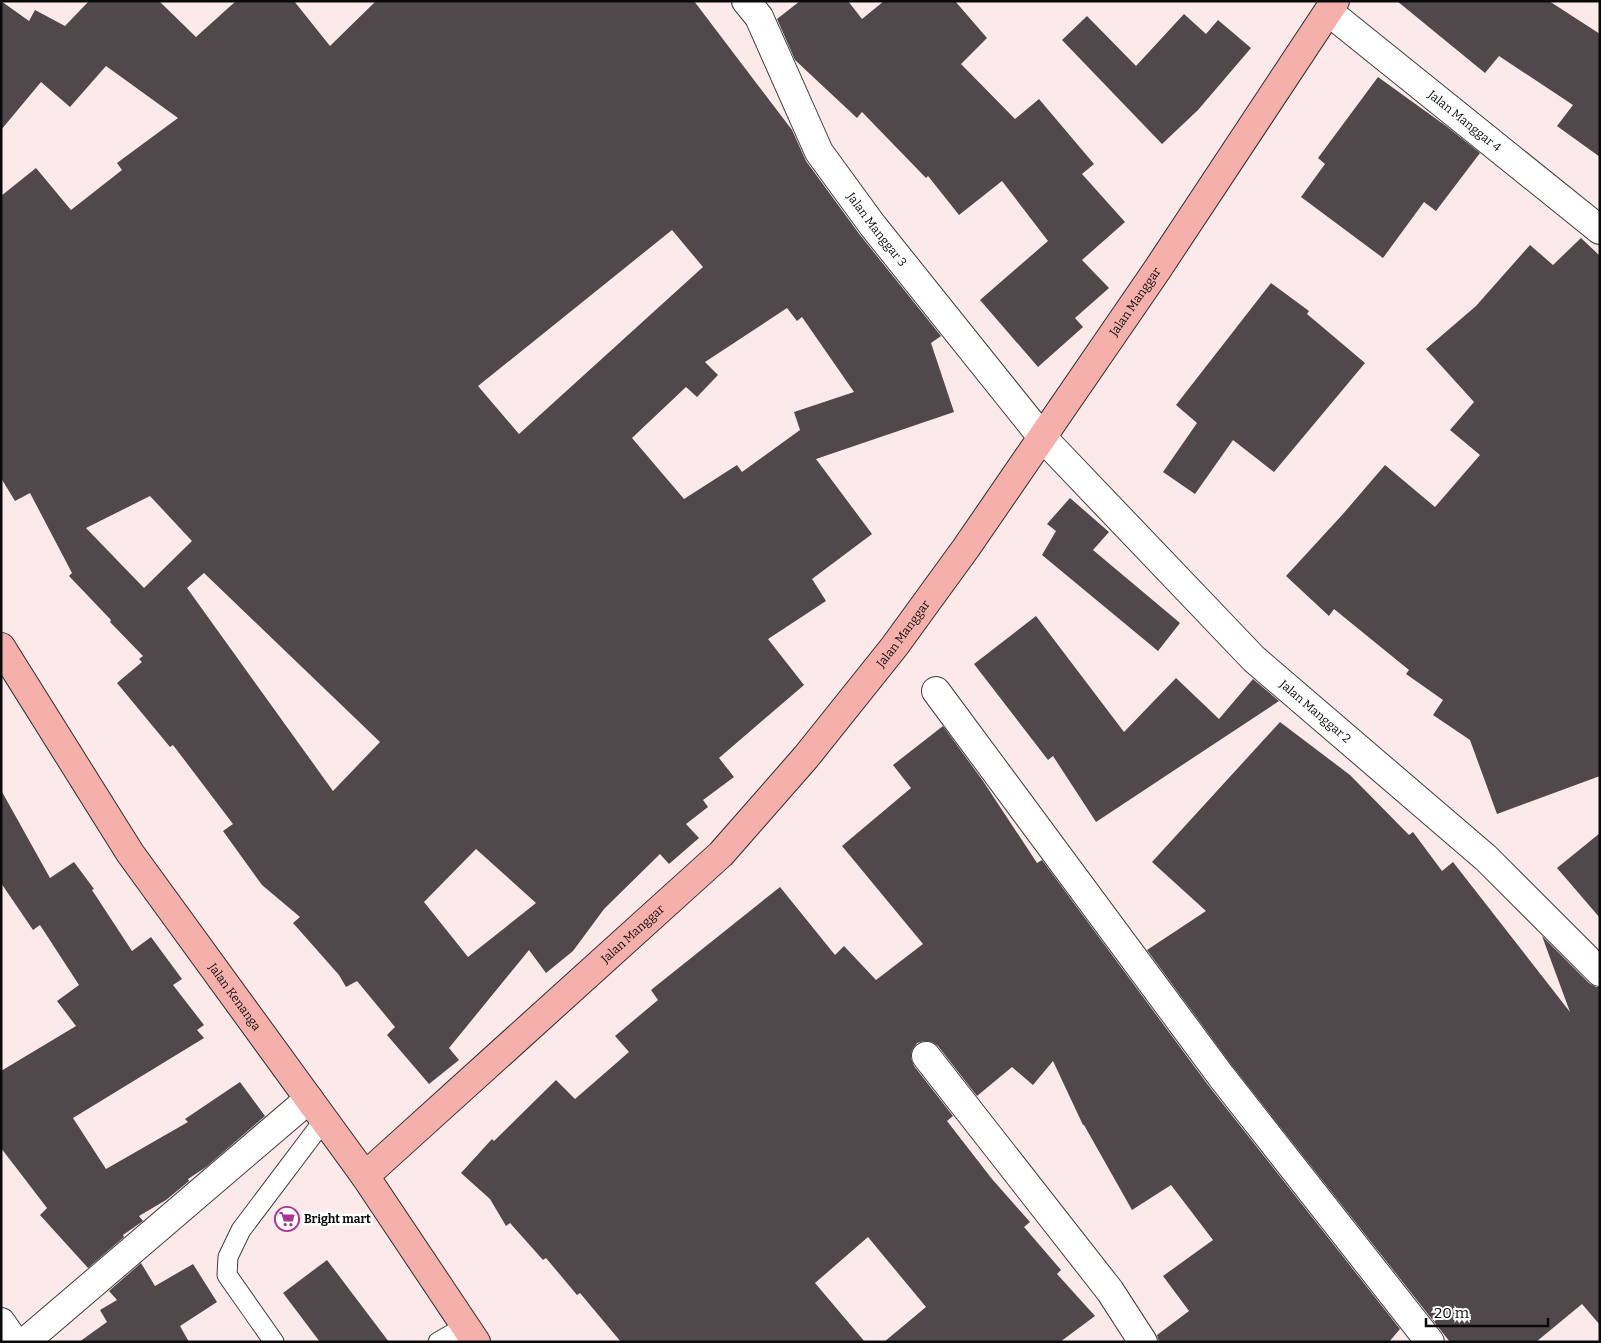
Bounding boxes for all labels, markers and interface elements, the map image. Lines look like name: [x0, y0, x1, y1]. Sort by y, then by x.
street label: Jalan Manggar 4: [1425, 87, 1504, 155]
street label: Jalan Manggar 3: [843, 189, 910, 269]
street label: Jalan Manggar: [1106, 264, 1164, 340]
street label: Jalan Manggar: [873, 597, 933, 671]
street label: Jalan Manggar 2: [1276, 677, 1354, 746]
street label: Jalan Manggar: [598, 901, 668, 967]
street label: Jalan Kenanga: [205, 960, 264, 1034]
supermarket icon: Bright mart: [274, 1206, 300, 1232]
place label: Bright mart: [304, 1212, 371, 1226]
scale bar: [1426, 1296, 1548, 1328]
text: 20 m: [1434, 1304, 1470, 1322]

